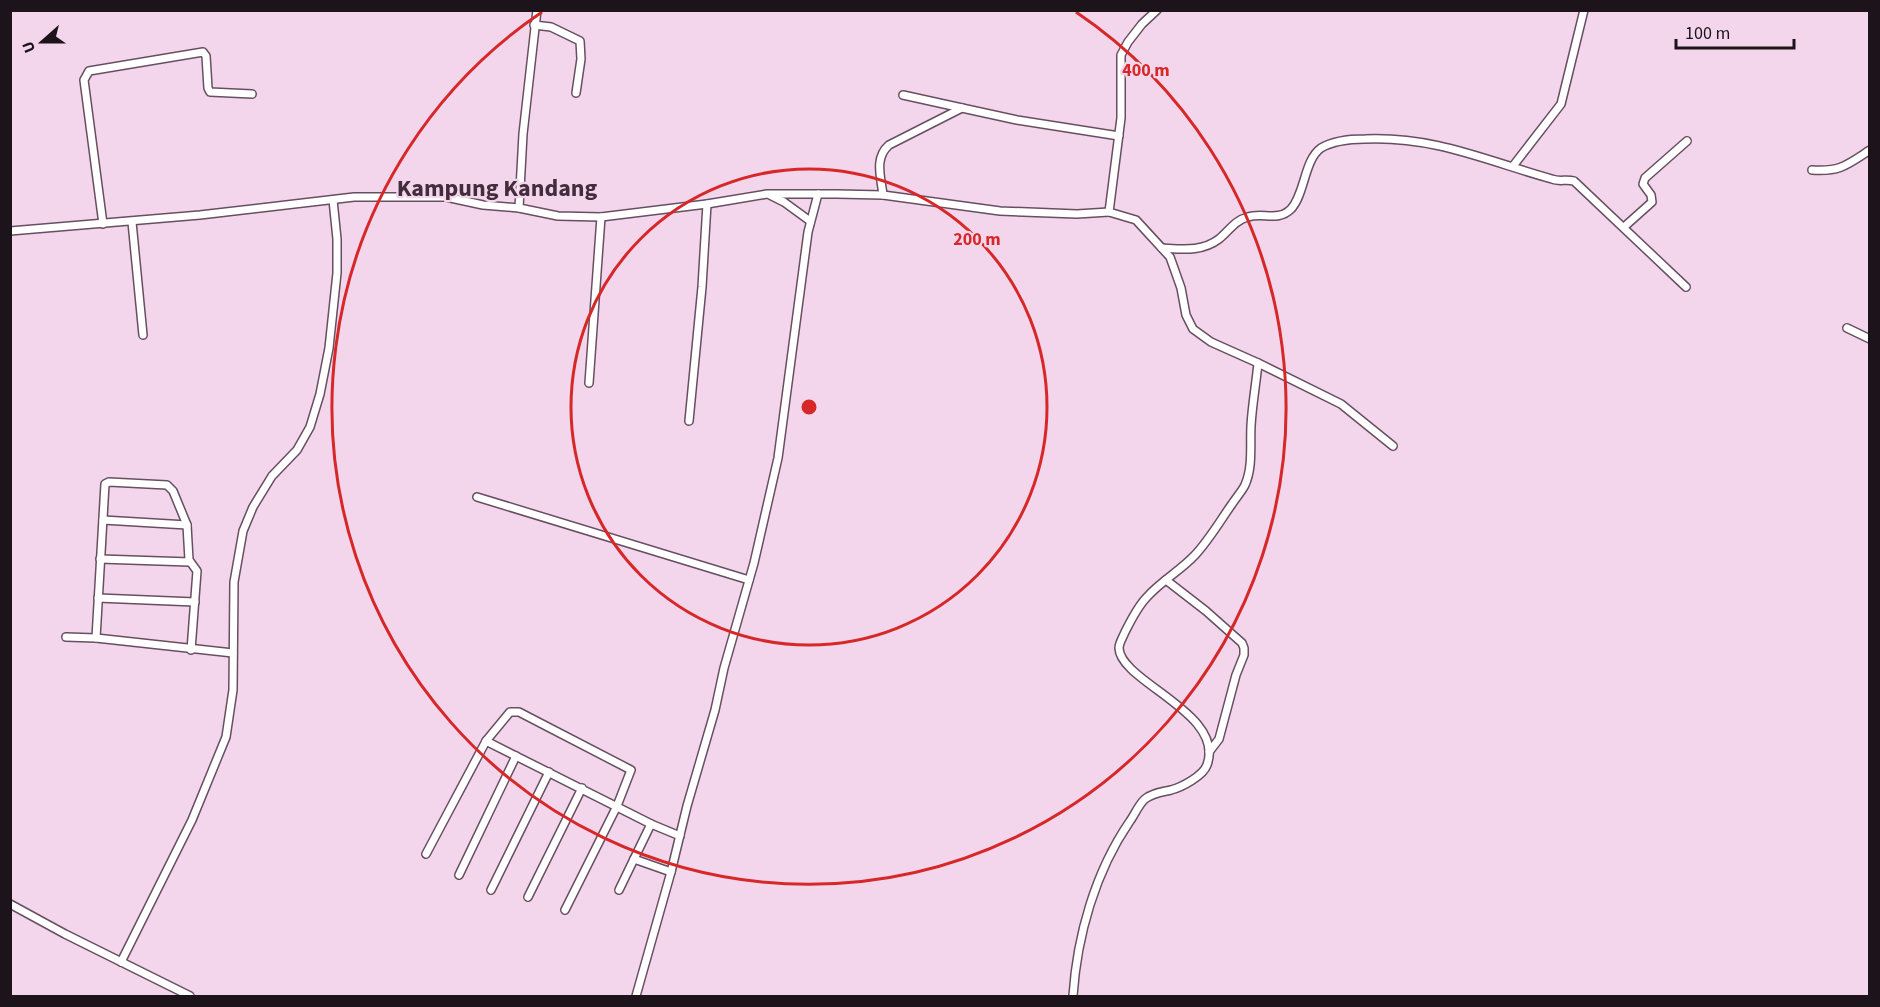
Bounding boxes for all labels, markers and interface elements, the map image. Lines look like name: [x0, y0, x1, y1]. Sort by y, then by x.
north arrow: [12, 12, 72, 72]
scale bar: [1676, 12, 1794, 50]
text: 100 m: [1685, 21, 1730, 46]
text: U: [17, 38, 41, 56]
text: 400 m: [1122, 58, 1170, 83]
district label: Kampung Kandang: [397, 171, 598, 206]
text: 200 m: [953, 227, 1001, 252]
centre of rings: [799, 397, 819, 417]

